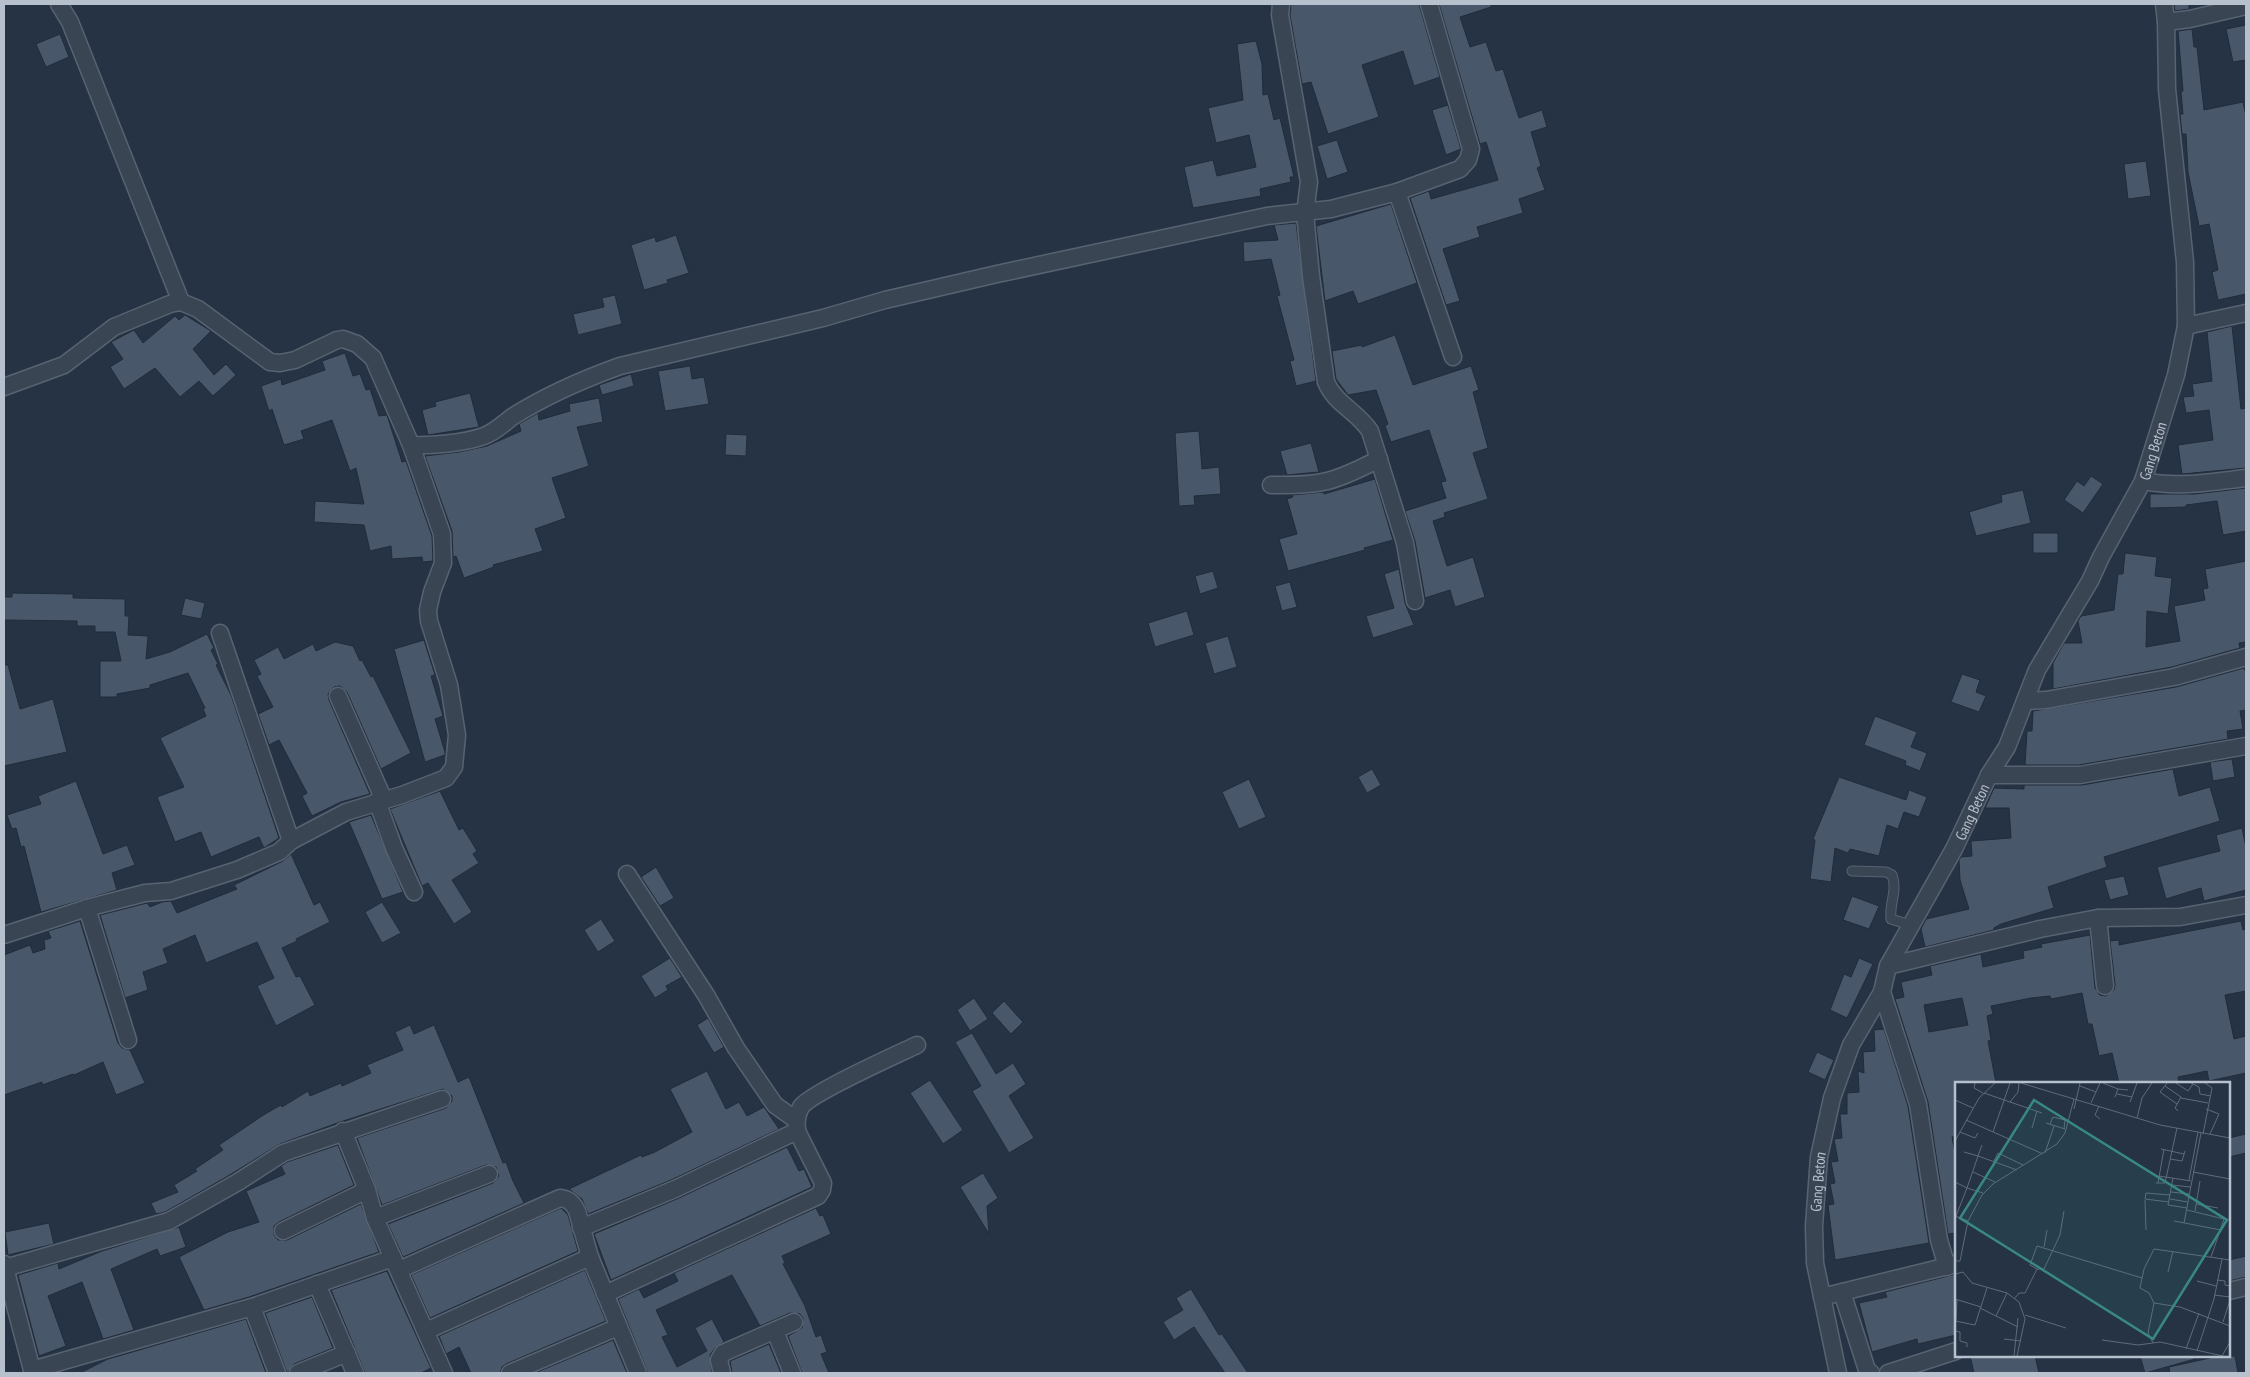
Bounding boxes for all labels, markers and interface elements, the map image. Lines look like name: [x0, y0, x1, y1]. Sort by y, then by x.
street label: Gang Beton: [2134, 419, 2170, 482]
street label: Gang Beton: [1950, 780, 1993, 843]
inset map: [1955, 1082, 2230, 1357]
street label: Gang Beton: [1806, 1150, 1829, 1212]

